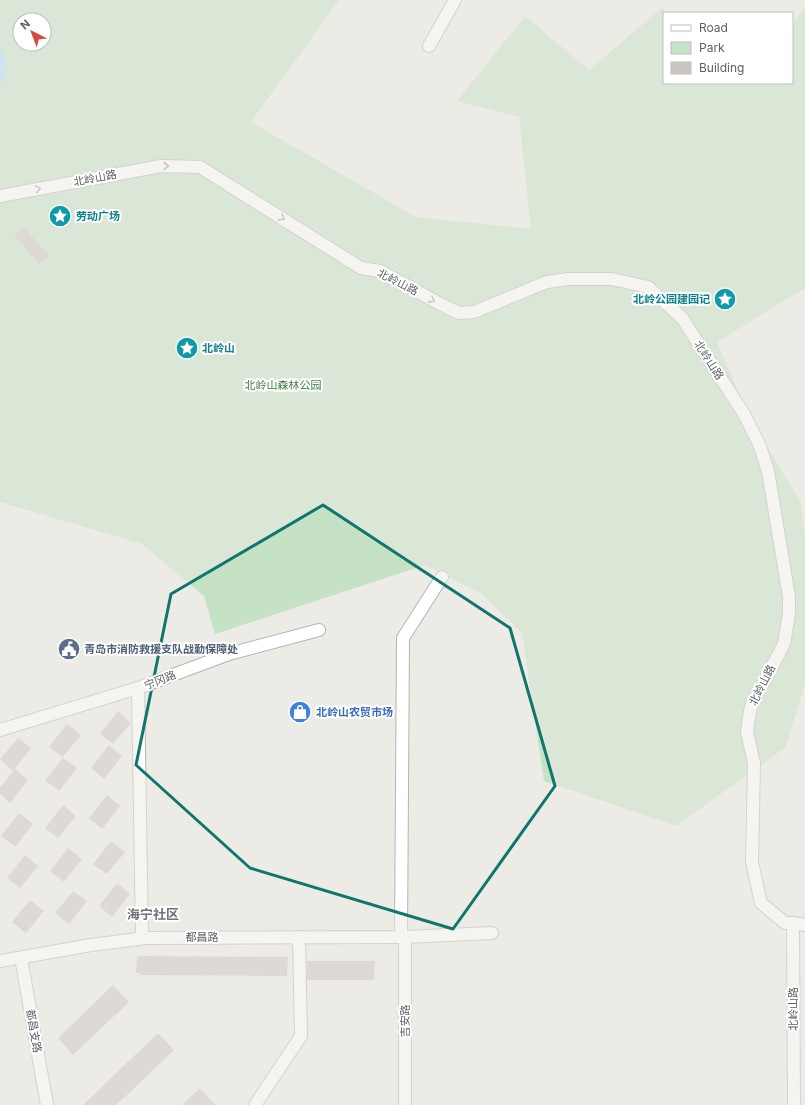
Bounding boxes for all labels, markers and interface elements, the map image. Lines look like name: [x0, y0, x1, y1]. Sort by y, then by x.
north arrow: [12, 12, 52, 52]
legend: [663, 12, 793, 84]
text: N: [18, 17, 33, 33]
text: Road: [699, 20, 728, 35]
text: Park: [699, 40, 725, 55]
text: Building: [699, 60, 744, 75]
one-way arrow: [163, 162, 169, 170]
street label: 北岭山路: [72, 167, 118, 189]
one-way arrow: [35, 185, 41, 194]
place icon: 劳动广场: [47, 203, 73, 229]
place label: 劳动广场: [76, 209, 120, 223]
one-way arrow: [278, 214, 285, 221]
street label: 北岭山路: [375, 266, 421, 298]
place icon: 北岭公园建园记: [712, 286, 738, 312]
place label: 北岭公园建园记: [633, 292, 710, 306]
one-way arrow: [428, 295, 435, 303]
place icon: 北岭山: [174, 335, 200, 361]
street label: 北岭山路: [691, 338, 727, 382]
place label: 北岭山: [202, 341, 235, 355]
park label: 北岭山森林公园: [245, 378, 322, 392]
public building icon: 青岛市消防救援支队战勤保障处: [56, 636, 82, 662]
place label: 青岛市消防救援支队战勤保障处: [84, 642, 238, 656]
street label: 北岭山路: [746, 662, 778, 708]
street label: 宁冈路: [142, 668, 178, 692]
shop icon: 北岭山农贸市场: [287, 699, 313, 725]
place label: 北岭山农贸市场: [316, 705, 393, 719]
district label: 海宁社区: [127, 906, 179, 922]
street label: 都昌路: [186, 930, 219, 944]
street label: 北岭山路: [786, 987, 800, 1031]
street label: 吉安路: [398, 1005, 412, 1038]
street label: 都昌支路: [23, 1008, 45, 1054]

